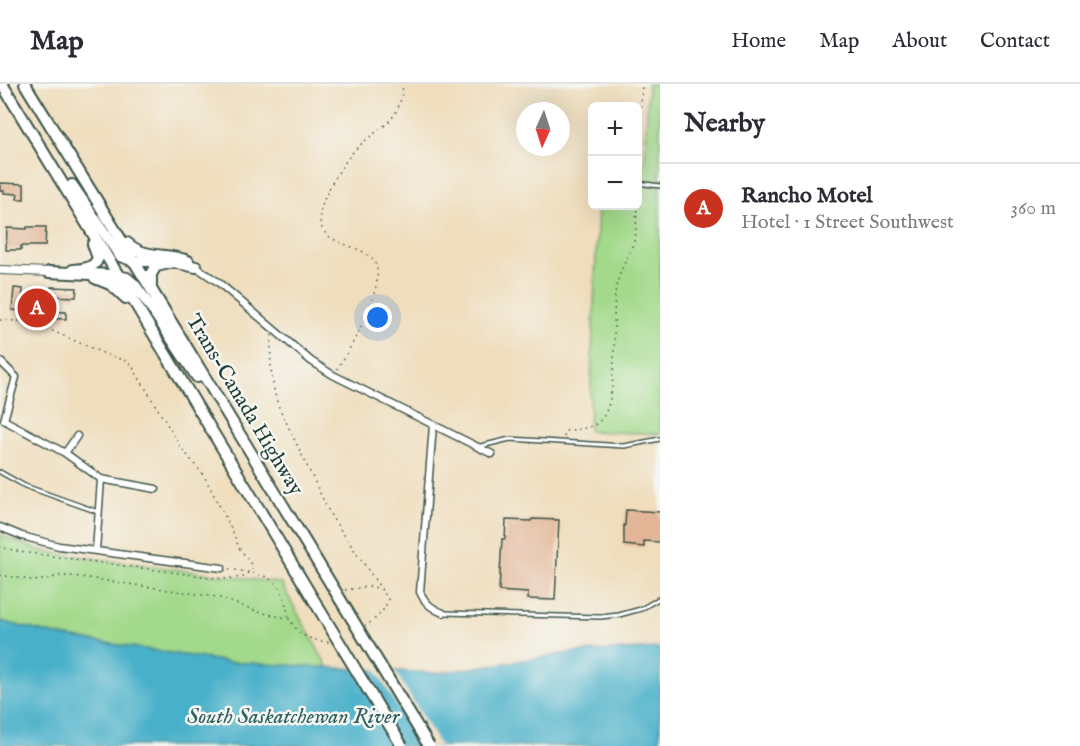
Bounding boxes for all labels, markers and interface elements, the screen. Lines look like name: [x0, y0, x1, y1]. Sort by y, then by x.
text: Map: [30, 24, 84, 59]
text: Home: [731, 28, 786, 55]
text: Map: [819, 28, 859, 55]
text: About: [892, 28, 947, 55]
text: Contact: [980, 28, 1050, 55]
north arrow: [516, 102, 570, 156]
map controls: [588, 102, 642, 210]
button: +: [588, 102, 642, 156]
text: Nearby: [684, 107, 765, 140]
button: −: [588, 156, 642, 210]
text: Rancho Motel: [741, 182, 873, 210]
text: A: [697, 196, 710, 221]
text: 360 m: [1010, 196, 1056, 221]
text: Hotel · 1 Street Southwest: [741, 210, 954, 235]
pin: A: [18, 286, 57, 330]
your location: [363, 303, 392, 332]
street label: Trans-Canada Highway: [179, 309, 309, 501]
water label: South Saskatchewan River: [187, 703, 401, 731]

